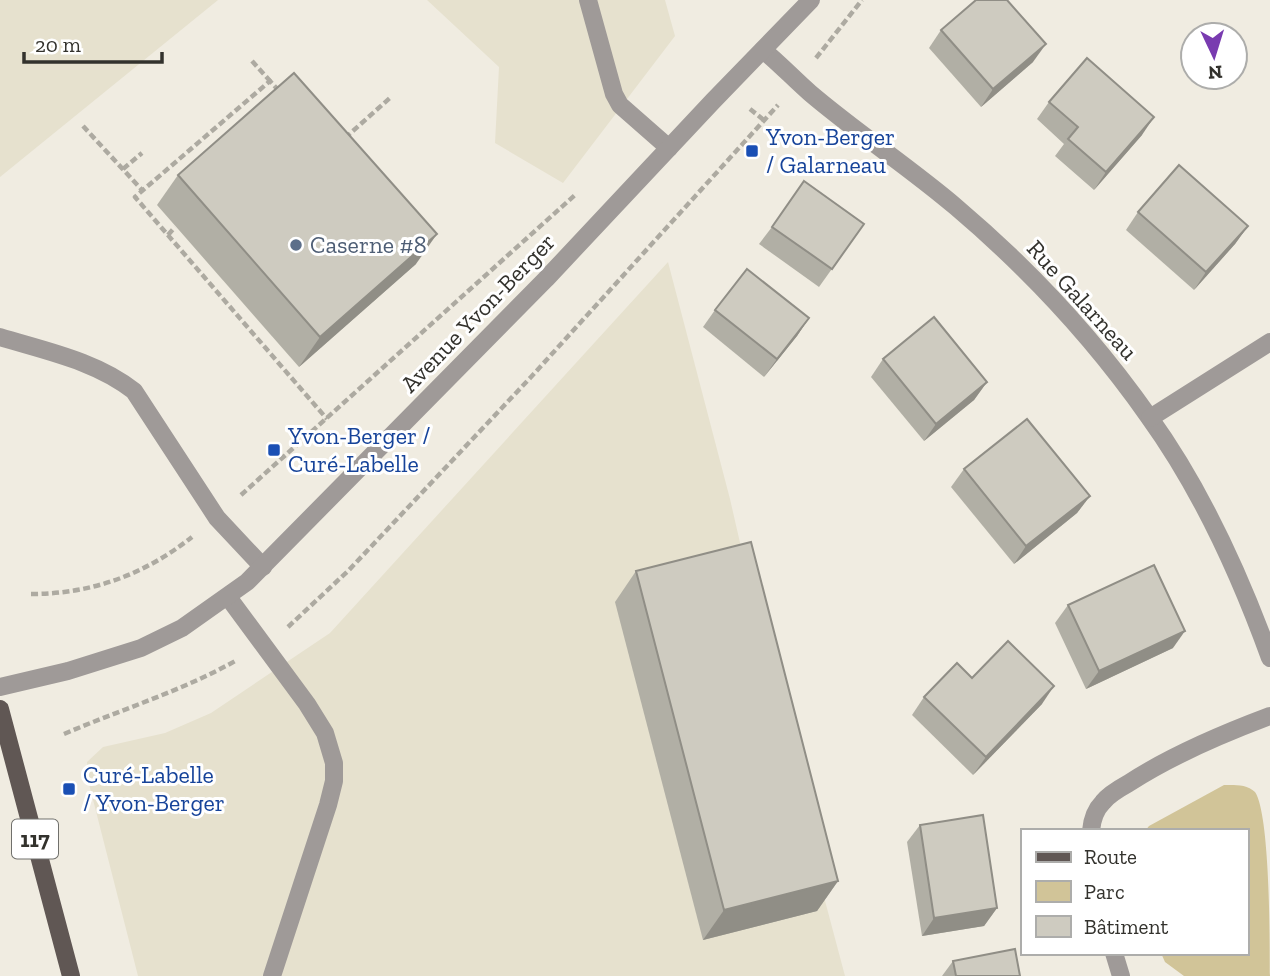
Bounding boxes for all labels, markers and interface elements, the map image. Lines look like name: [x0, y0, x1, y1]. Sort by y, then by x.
scale bar: [24, 21, 163, 65]
north arrow: [1179, 21, 1249, 91]
text: 20 m: [35, 32, 81, 57]
text: N: [1207, 60, 1223, 84]
place label: Yvon-Berger / Galarneau: [765, 122, 895, 179]
marker: Yvon-Berger / Galarneau: [744, 143, 760, 159]
street label: Avenue Yvon-Berger: [394, 227, 561, 398]
place label: Caserne #8: [310, 230, 427, 259]
street label: Rue Galarneau: [1021, 234, 1144, 366]
marker: Caserne #8: [288, 237, 304, 253]
place label: Yvon-Berger / Curé-Labelle: [287, 421, 430, 478]
marker: Yvon-Berger / Curé-Labelle: [266, 442, 282, 458]
place label: Curé-Labelle / Yvon-Berger: [83, 760, 225, 817]
marker: Curé-Labelle / Yvon-Berger: [61, 781, 77, 797]
road number: 117: [12, 820, 58, 859]
legend: [1021, 829, 1249, 955]
text: Route: [1084, 844, 1137, 869]
text: Parc: [1084, 879, 1125, 904]
text: Bâtiment: [1084, 914, 1169, 939]

